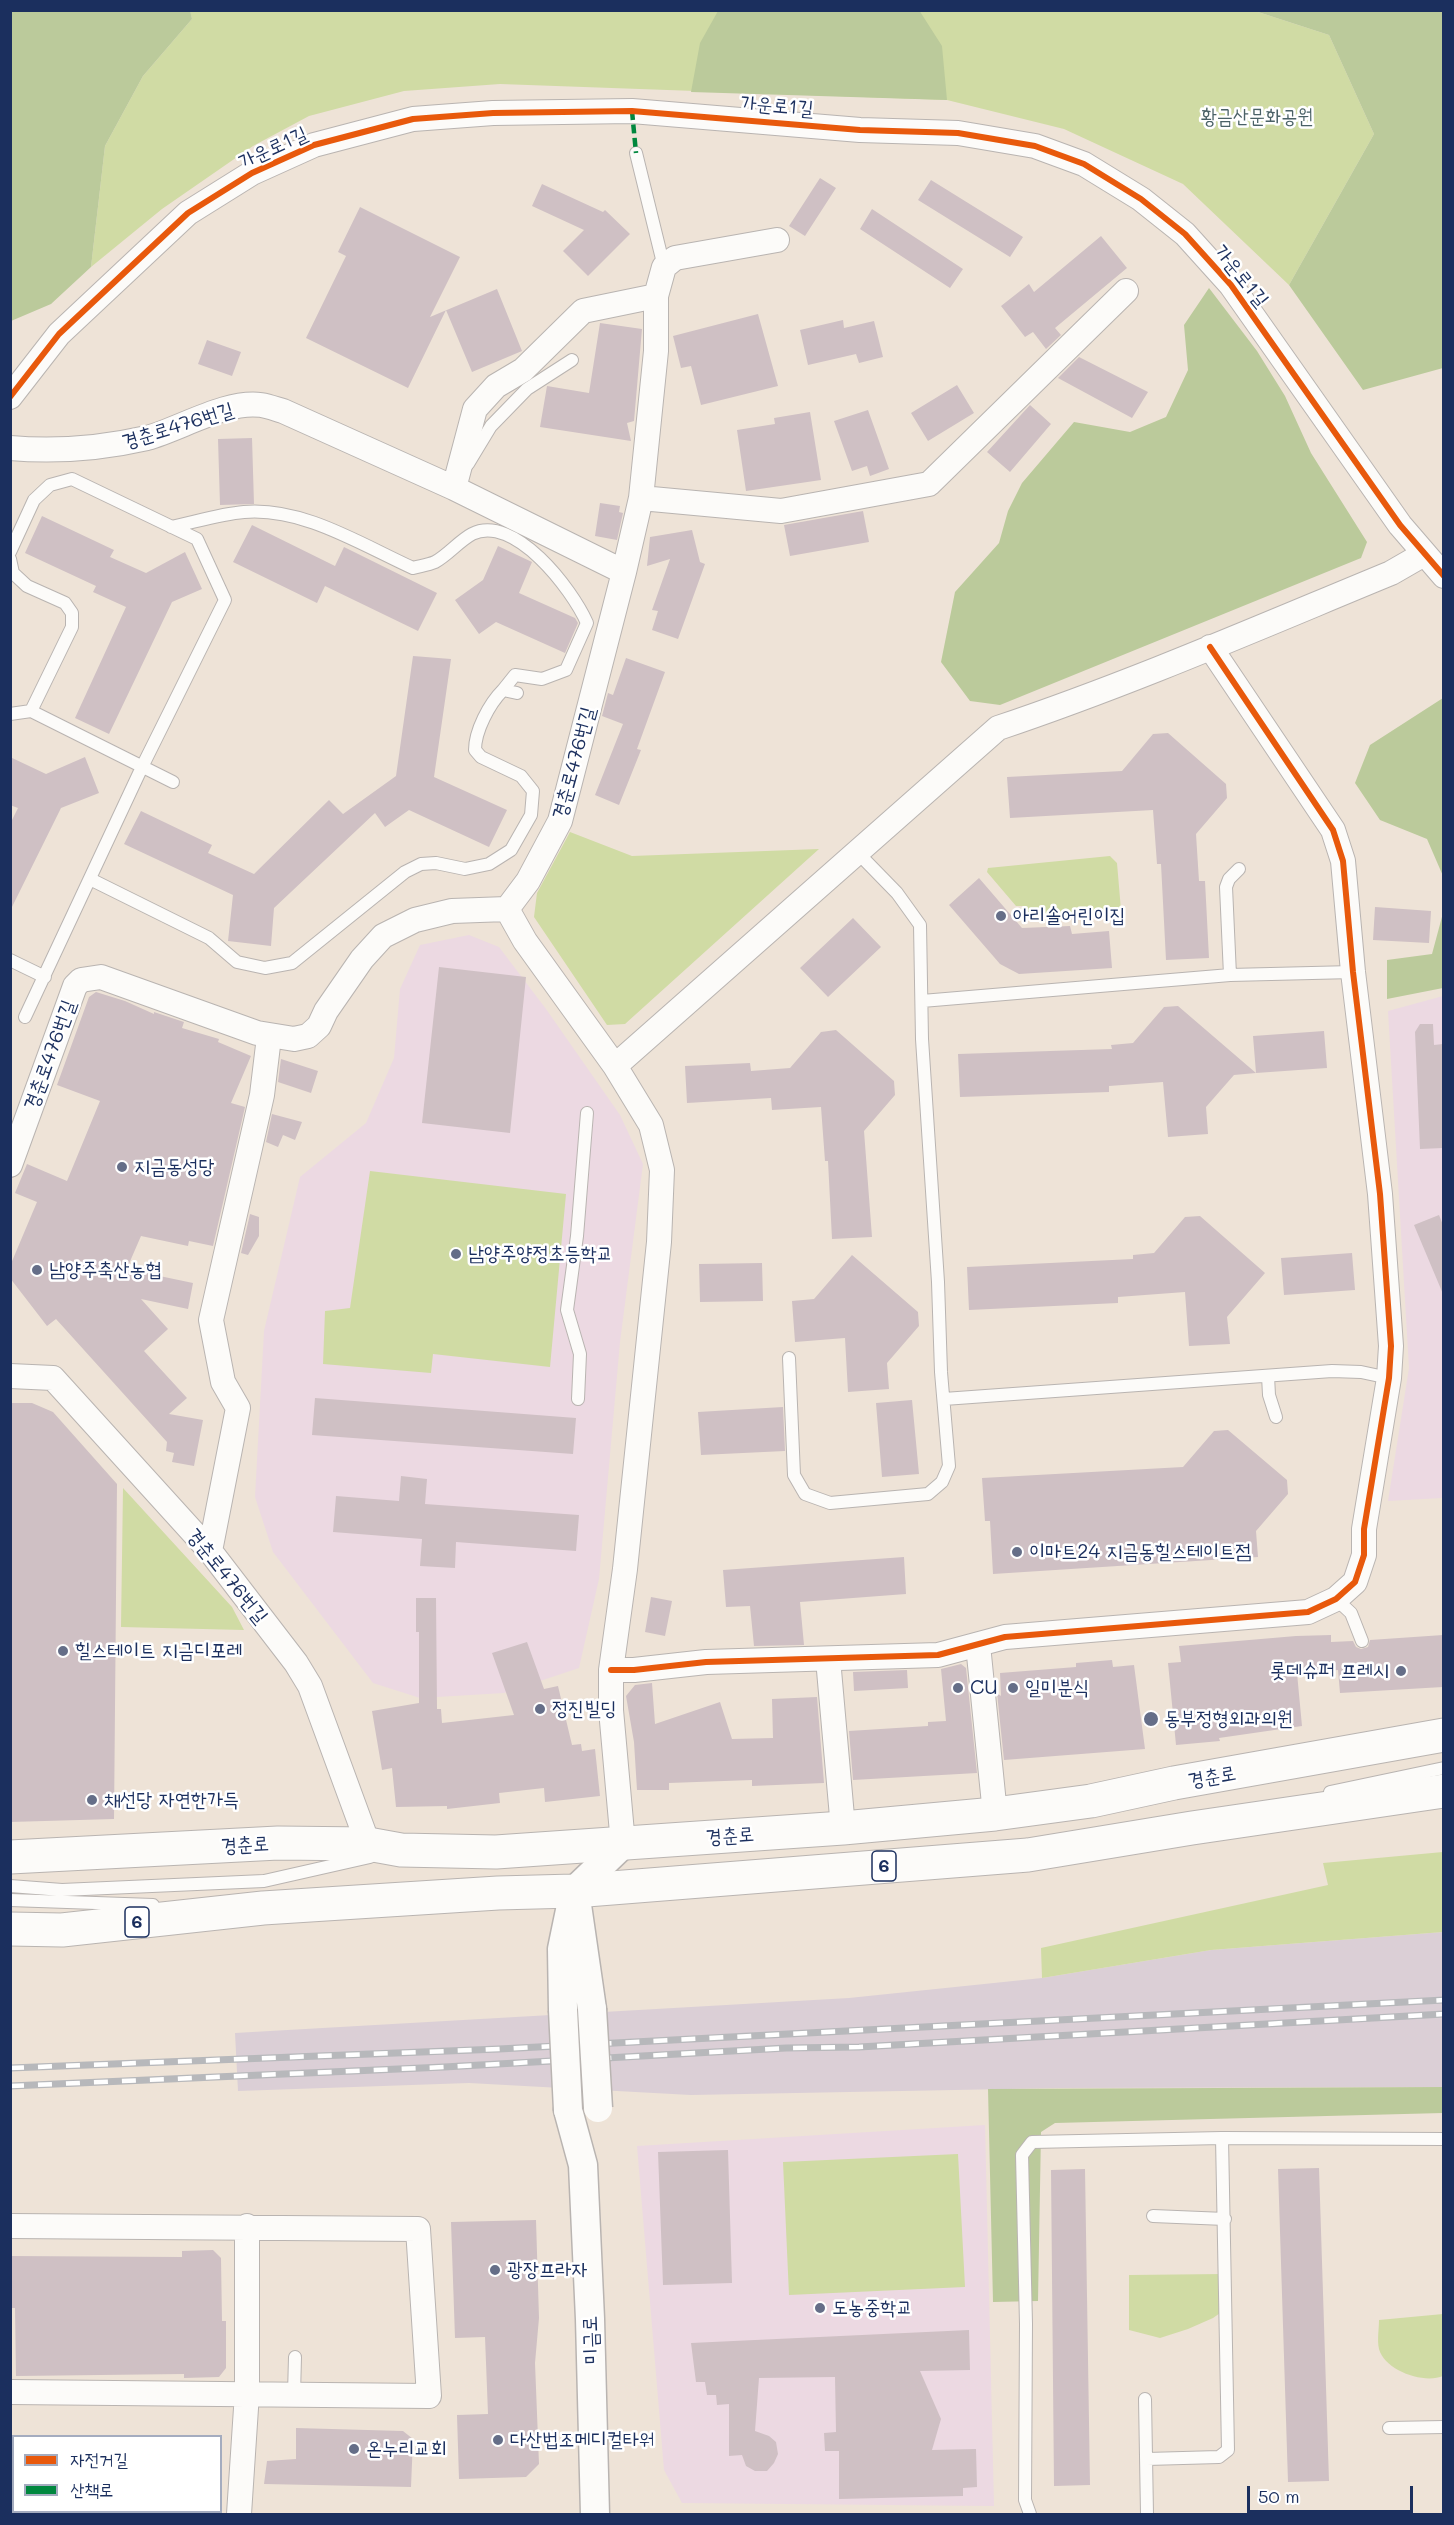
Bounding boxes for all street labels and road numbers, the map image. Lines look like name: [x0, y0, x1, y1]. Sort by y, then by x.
street label: 가운로1길: [739, 91, 815, 121]
street label: 가운로1길: [235, 122, 311, 174]
street label: 가운로1길: [1209, 240, 1273, 312]
street label: 경춘로476번길: [119, 398, 237, 454]
street label: 경춘로476번길: [547, 704, 601, 822]
street label: 경춘로476번길: [19, 997, 81, 1113]
street label: 경춘로476번길: [181, 1524, 273, 1628]
street label: 경춘로: [1186, 1761, 1238, 1793]
street label: 경춘로: [705, 1822, 755, 1850]
street label: 경춘로: [220, 1832, 270, 1858]
road number: 6: [872, 1851, 896, 1881]
road number: 6: [125, 1907, 149, 1937]
street label: 미금로: [578, 2315, 604, 2365]

